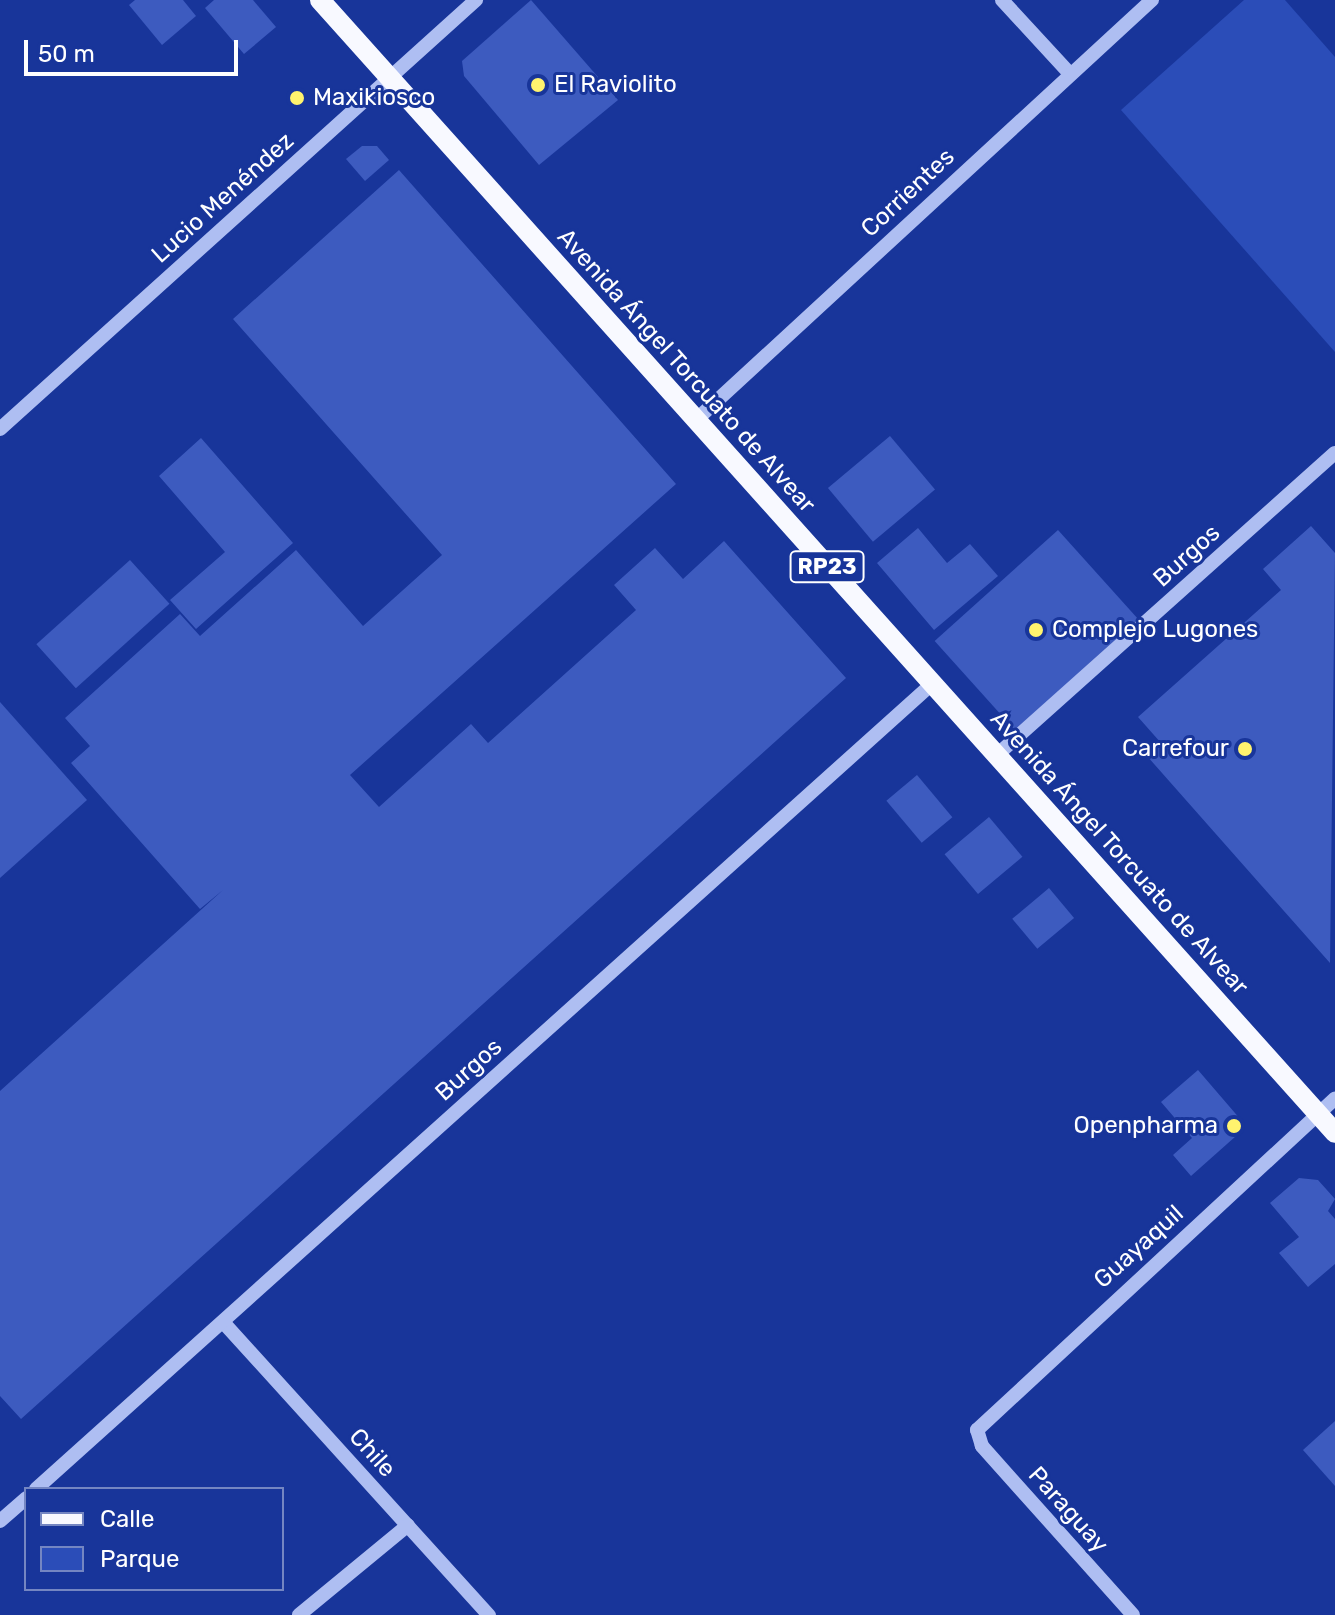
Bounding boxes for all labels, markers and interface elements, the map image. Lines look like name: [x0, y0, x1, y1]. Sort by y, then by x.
scale bar: [28, 24, 242, 74]
text: 50 m: [38, 40, 95, 68]
place label: El Raviolito: [554, 71, 677, 99]
marker: El Raviolito: [529, 76, 547, 94]
place label: Maxikiosco: [313, 84, 435, 112]
marker: Maxikiosco: [288, 89, 306, 107]
street label: Lucio Menéndez: [146, 127, 300, 269]
street label: Corrientes: [856, 143, 960, 243]
street label: Avenida Ángel Torcuato de Alvear: [550, 222, 822, 520]
street label: Burgos: [1148, 519, 1226, 593]
road number: RP23: [789, 549, 865, 585]
place label: Complejo Lugones: [1052, 616, 1258, 644]
marker: Complejo Lugones: [1027, 621, 1045, 639]
street label: Avenida Ángel Torcuato de Alvear: [983, 704, 1255, 1002]
place label: Carrefour: [1122, 735, 1229, 763]
marker: Carrefour: [1236, 740, 1254, 758]
street label: Burgos: [430, 1033, 508, 1107]
place label: Openpharma: [1074, 1112, 1218, 1140]
marker: Openpharma: [1225, 1117, 1243, 1135]
street label: Guayaquil: [1088, 1199, 1190, 1295]
street label: Chile: [343, 1423, 401, 1483]
street label: Paraguay: [1022, 1461, 1114, 1559]
legend: [24, 1487, 284, 1591]
text: Calle: [100, 1505, 154, 1533]
text: Parque: [100, 1545, 179, 1573]

